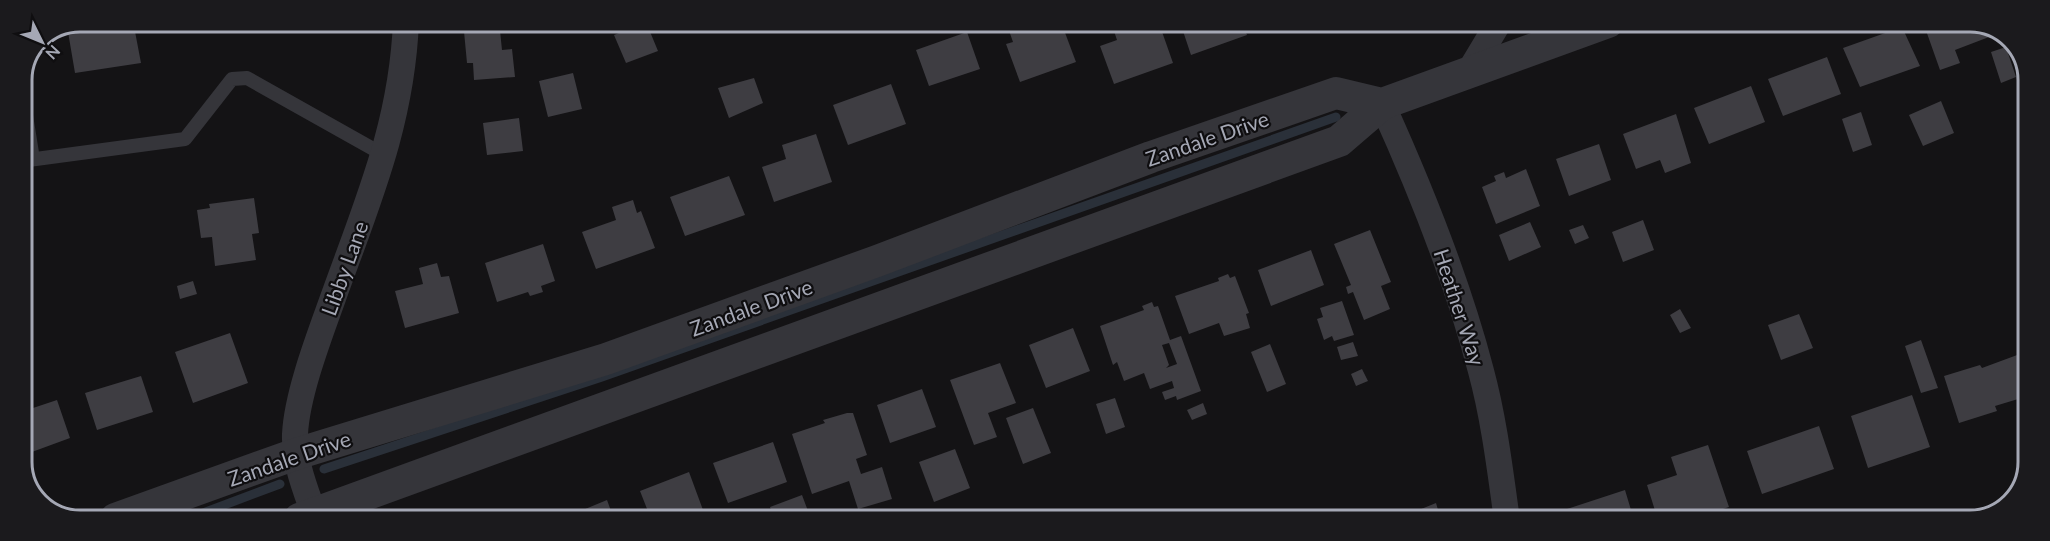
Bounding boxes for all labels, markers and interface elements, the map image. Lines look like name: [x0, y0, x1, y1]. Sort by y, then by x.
north arrow: [12, 12, 72, 72]
text: N: [42, 42, 64, 64]
street label: Zandale Drive: [1142, 105, 1272, 171]
street label: Libby Lane: [315, 217, 373, 319]
street label: Heather Way: [1429, 245, 1491, 369]
street label: Zandale Drive: [686, 273, 816, 341]
street label: Zandale Drive: [224, 425, 354, 491]

